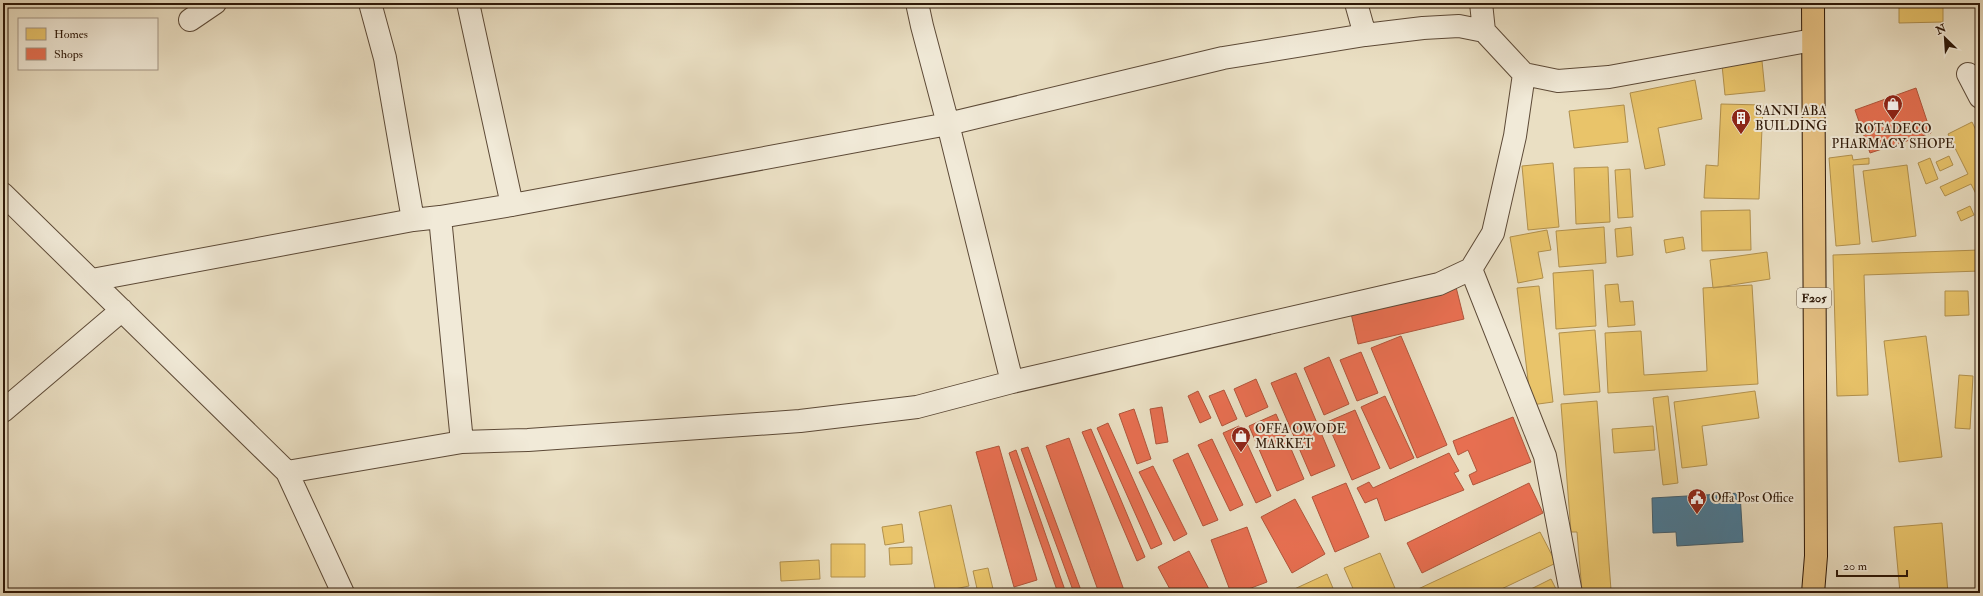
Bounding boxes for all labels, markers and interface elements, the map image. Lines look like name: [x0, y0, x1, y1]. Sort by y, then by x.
legend: [18, 18, 158, 70]
north arrow: [1925, 18, 1965, 58]
text: N: [1933, 21, 1949, 38]
text: Homes: [54, 27, 88, 42]
text: Shops: [54, 47, 83, 62]
shop icon: ROTADECO PHARMACY SHOPE: [1882, 93, 1904, 121]
place label: SANNI ABA BUILDING: [1755, 103, 1828, 134]
building icon: SANNI ABA BUILDING: [1730, 107, 1752, 135]
place label: ROTADECO PHARMACY SHOPE: [1832, 121, 1954, 152]
road number: F205: [1797, 288, 1831, 308]
place label: OFFA OWODE MARKET: [1255, 421, 1346, 452]
shop icon: OFFA OWODE MARKET: [1230, 425, 1252, 453]
public building icon: Offa Post Office: [1686, 487, 1708, 515]
place label: Offa Post Office: [1711, 490, 1794, 506]
scale bar: [1837, 552, 1907, 578]
text: 20 m: [1843, 559, 1868, 574]

